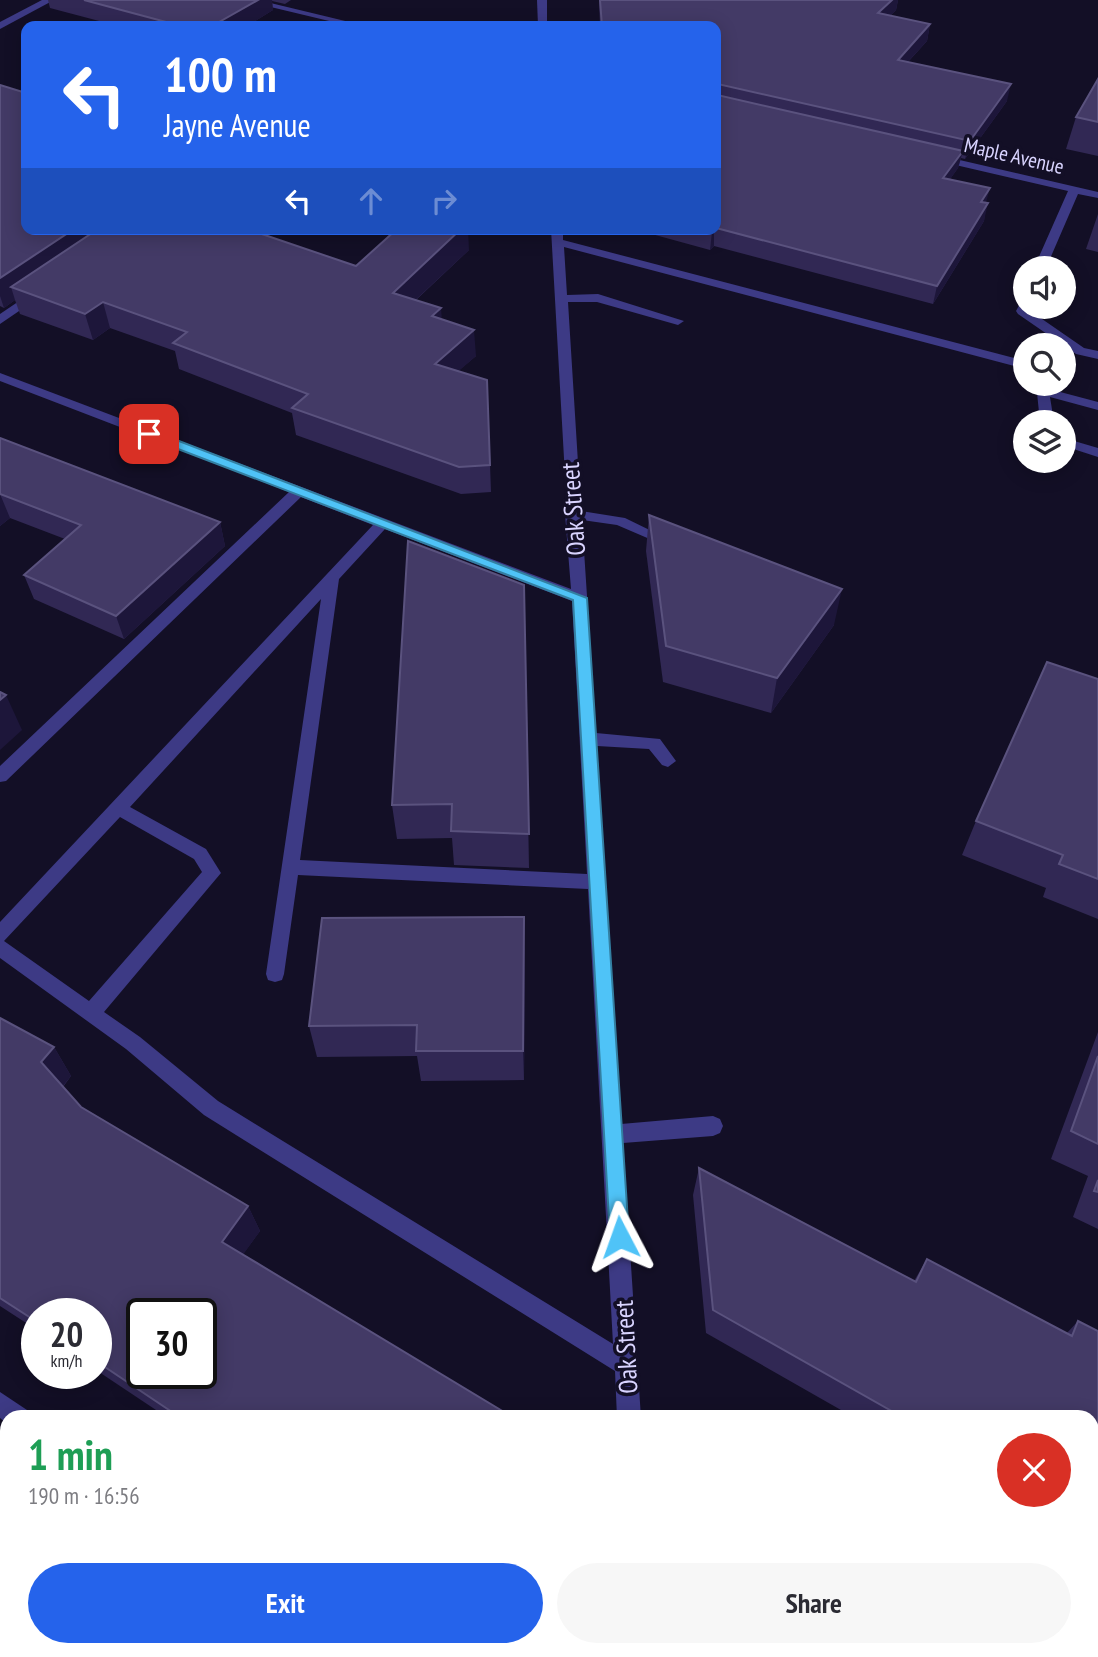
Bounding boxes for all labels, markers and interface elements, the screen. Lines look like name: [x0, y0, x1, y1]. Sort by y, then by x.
text: 100 m: [164, 42, 277, 106]
icon: left: [49, 49, 140, 140]
text: Jayne Avenue: [164, 104, 311, 146]
street label: Maple Avenue: [962, 131, 1067, 180]
icon: left: [279, 182, 317, 220]
icon: ahead: [352, 182, 390, 220]
icon: right: [425, 182, 463, 220]
map controls: [1013, 256, 1076, 473]
button: sound: [1013, 256, 1076, 319]
button: search: [1013, 333, 1076, 396]
pin: [119, 404, 179, 464]
button: layers: [1013, 410, 1076, 473]
icon: arrive: [130, 415, 168, 453]
street label: Oak Street: [553, 461, 592, 557]
position arrow: [583, 1200, 657, 1274]
speed limit sign: 30: [126, 1298, 217, 1389]
street label: Oak Street: [607, 1299, 644, 1395]
text: 20: [50, 1311, 83, 1357]
text: km/h: [51, 1349, 82, 1372]
text: 1 min: [28, 1427, 113, 1482]
button: close: [997, 1433, 1071, 1507]
text: 190 m · 16:56: [28, 1481, 140, 1510]
button: Exit: [28, 1563, 543, 1643]
button: Share: [557, 1563, 1071, 1643]

